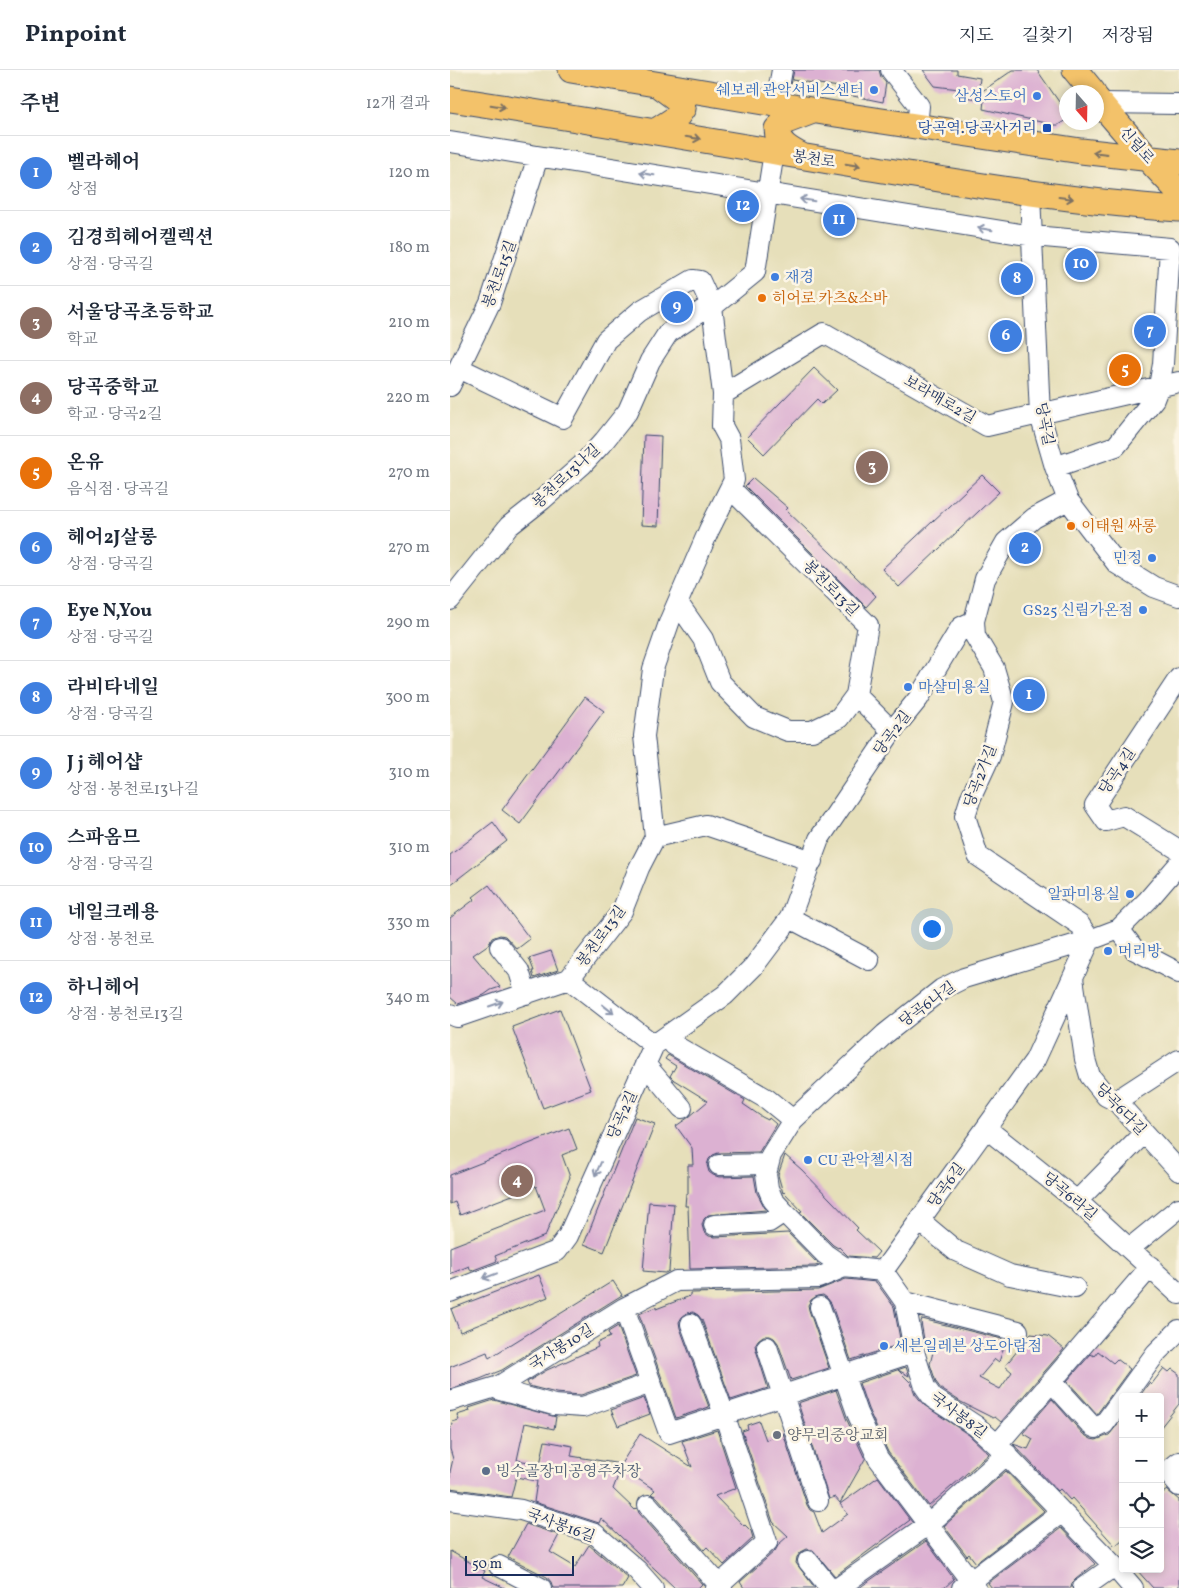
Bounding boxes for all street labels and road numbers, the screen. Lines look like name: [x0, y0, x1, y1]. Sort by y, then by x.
street label: 신림로: [1114, 123, 1158, 170]
street label: 봉천로: [791, 147, 837, 174]
street label: 봉천로15길: [478, 238, 522, 311]
street label: 보라매로2길: [899, 371, 979, 430]
street label: 당곡길: [1029, 401, 1058, 448]
street label: 봉천로13나길: [528, 440, 606, 514]
street label: 봉천로13길: [797, 556, 863, 622]
street label: 당곡2길: [869, 707, 917, 761]
street label: 당곡2가길: [960, 742, 1003, 811]
street label: 당곡4길: [1095, 744, 1142, 799]
street label: 봉천로13길: [573, 902, 632, 972]
street label: 당곡6나길: [895, 977, 961, 1033]
street label: 당곡6다길: [1090, 1079, 1150, 1141]
street label: 당곡2길: [603, 1088, 643, 1143]
street label: 당곡6길: [924, 1159, 971, 1213]
street label: 당곡6라길: [1037, 1168, 1101, 1226]
street label: 국사봉10길: [525, 1320, 598, 1376]
street label: 국사봉8길: [926, 1388, 991, 1444]
street label: 국사봉16길: [523, 1504, 598, 1548]

